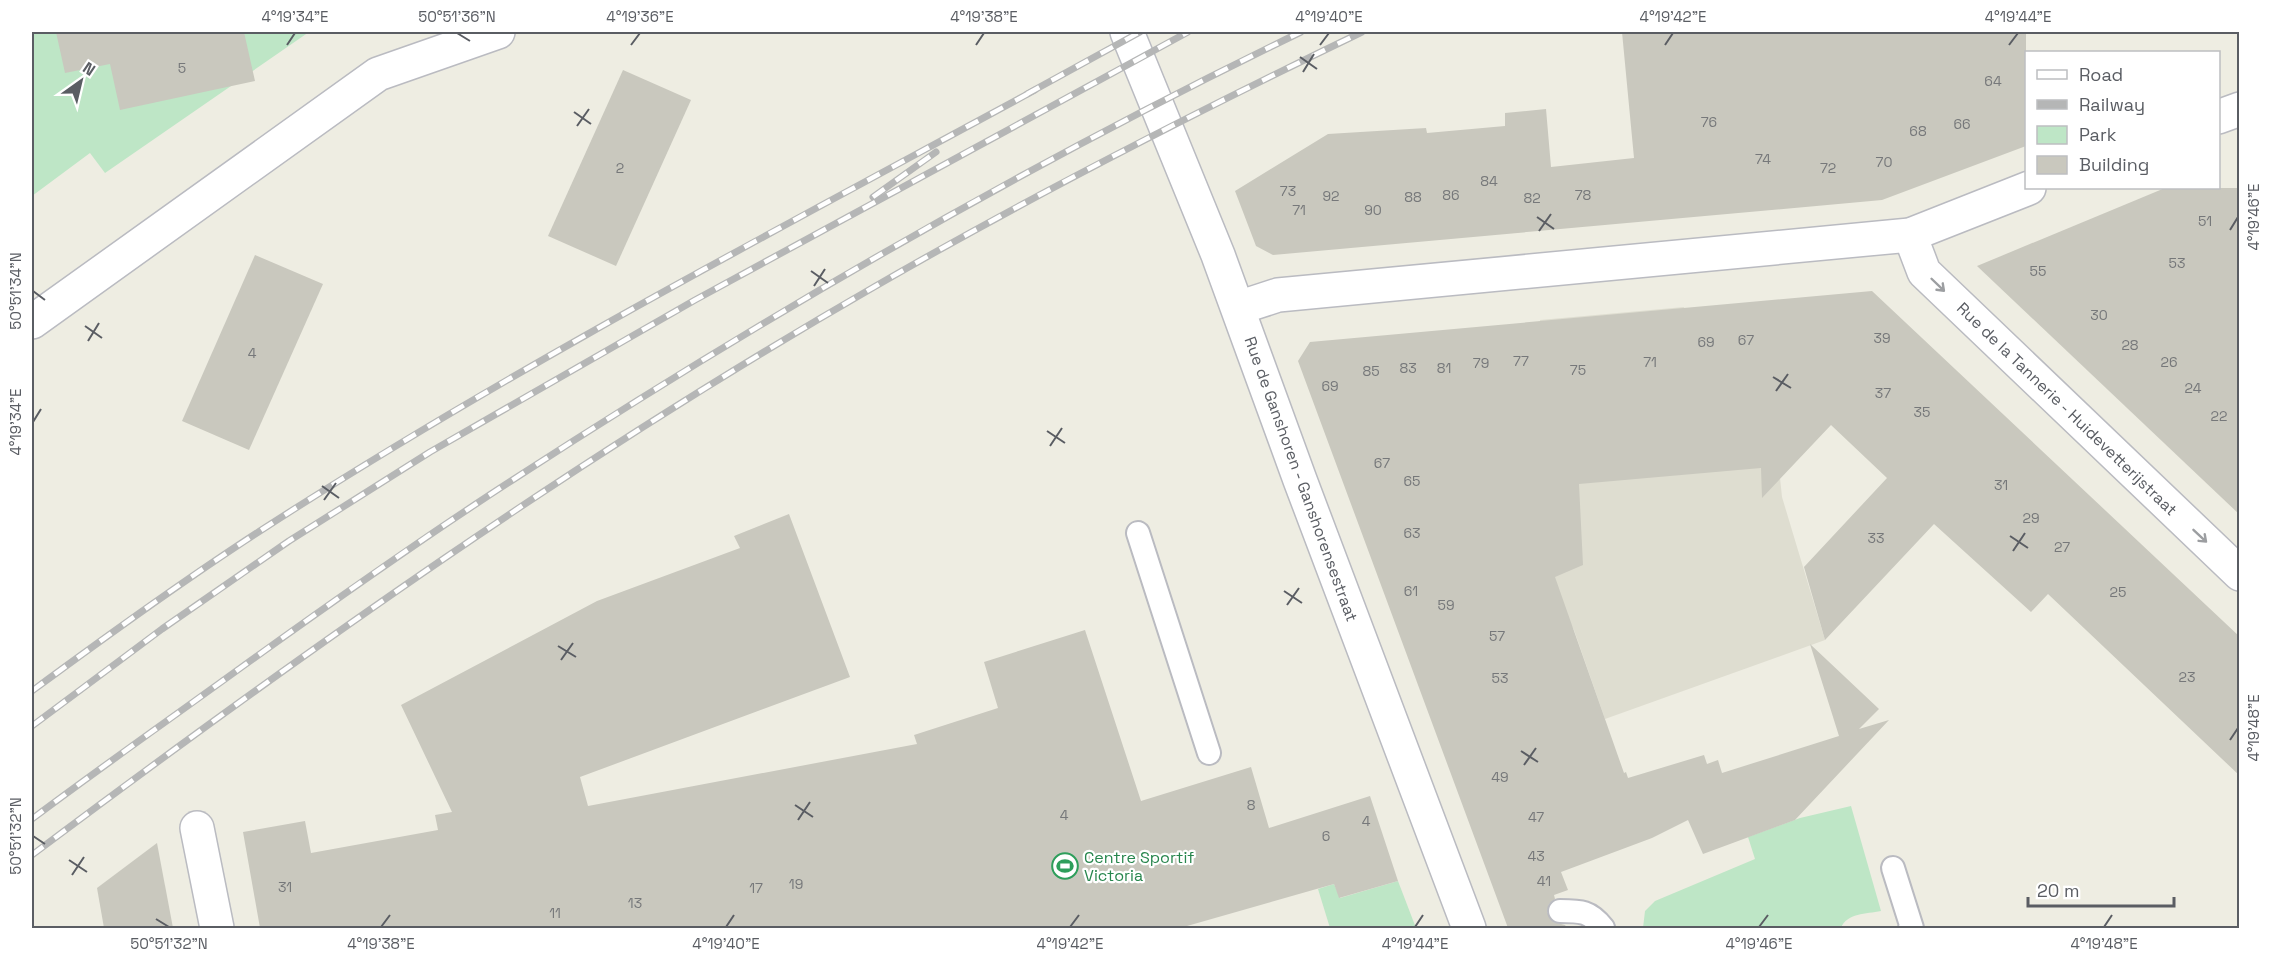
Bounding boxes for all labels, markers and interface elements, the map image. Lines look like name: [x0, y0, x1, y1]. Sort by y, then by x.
text: 4°19'34"E: [261, 7, 329, 26]
text: 50°51'36"N: [418, 7, 496, 26]
text: 4°19'36"E: [606, 7, 674, 26]
text: 4°19'38"E: [950, 7, 1018, 26]
text: 4°19'40"E: [1295, 7, 1363, 26]
text: 4°19'42"E: [1640, 7, 1706, 26]
text: 4°19'44"E: [1985, 7, 2051, 26]
north arrow: [51, 51, 111, 111]
legend: [2025, 51, 2220, 189]
text: N: [79, 57, 99, 81]
house number: 5: [178, 59, 186, 77]
text: Road: [2079, 63, 2123, 86]
house number: 64: [1984, 72, 2002, 90]
text: Railway: [2079, 93, 2145, 116]
house number: 76: [1701, 113, 1717, 131]
house number: 66: [1953, 115, 1971, 133]
house number: 68: [1909, 122, 1927, 140]
text: Park: [2079, 123, 2117, 146]
house number: 74: [1755, 150, 1771, 168]
house number: 70: [1876, 153, 1892, 171]
text: Building: [2079, 153, 2149, 176]
house number: 2: [616, 159, 624, 177]
house number: 72: [1820, 159, 1836, 177]
house number: 84: [1480, 172, 1498, 190]
house number: 73: [1280, 182, 1296, 200]
text: 4°19'46"E: [2244, 183, 2263, 251]
house number: 86: [1442, 186, 1460, 204]
house number: 78: [1575, 186, 1592, 204]
house number: 92: [1322, 187, 1340, 205]
house number: 88: [1404, 188, 1422, 206]
house number: 82: [1523, 189, 1541, 207]
house number: 71: [1292, 201, 1306, 219]
house number: 90: [1364, 201, 1382, 219]
house number: 51: [2198, 212, 2212, 230]
text: 50°51'34"N: [6, 252, 25, 330]
house number: 53: [2169, 254, 2185, 272]
house number: 55: [2030, 262, 2046, 280]
one-way arrow: [1930, 278, 1945, 292]
street label: Rue de la Tannerie - Huidevetterijstraat: [1952, 298, 2182, 520]
house number: 30: [2090, 306, 2108, 324]
house number: 39: [1873, 329, 1891, 347]
house number: 67: [1738, 331, 1754, 349]
house number: 69: [1697, 333, 1715, 351]
street label: Rue de Ganshoren - Ganshorensestraat: [1240, 334, 1362, 624]
house number: 28: [2121, 336, 2139, 354]
house number: 4: [248, 344, 257, 362]
house number: 77: [1513, 352, 1529, 370]
house number: 71: [1643, 353, 1657, 371]
house number: 26: [2160, 353, 2178, 371]
house number: 79: [1473, 354, 1489, 372]
house number: 83: [1399, 359, 1417, 377]
house number: 81: [1437, 359, 1451, 377]
house number: 75: [1570, 361, 1586, 379]
house number: 85: [1362, 362, 1380, 380]
house number: 69: [1321, 377, 1339, 395]
house number: 24: [2185, 379, 2202, 397]
house number: 37: [1875, 384, 1891, 402]
text: 4°19'34"E: [6, 388, 25, 456]
house number: 35: [1914, 403, 1930, 421]
house number: 22: [2211, 407, 2227, 425]
house number: 67: [1374, 454, 1390, 472]
house number: 65: [1404, 472, 1420, 490]
house number: 31: [1994, 476, 2008, 494]
house number: 29: [2023, 509, 2039, 527]
house number: 63: [1403, 524, 1421, 542]
house number: 33: [1868, 529, 1884, 547]
one-way arrow: [2192, 529, 2207, 543]
house number: 27: [2054, 538, 2070, 556]
house number: 61: [1404, 582, 1418, 600]
house number: 25: [2110, 583, 2126, 601]
house number: 59: [1438, 596, 1454, 614]
house number: 57: [1489, 627, 1505, 645]
house number: 23: [2179, 668, 2195, 686]
house number: 53: [1492, 669, 1508, 687]
text: 4°19'48"E: [2244, 694, 2263, 762]
house number: 49: [1491, 768, 1509, 786]
house number: 8: [1247, 796, 1256, 814]
text: 50°51'32"N: [6, 797, 25, 875]
house number: 4: [1060, 806, 1069, 824]
house number: 47: [1528, 808, 1544, 826]
house number: 4: [1362, 812, 1371, 830]
house number: 6: [1322, 827, 1330, 845]
place label: Centre Sportif Victoria: [1084, 847, 1194, 886]
house number: 43: [1527, 847, 1545, 865]
sports icon: Centre Sportif Victoria: [1050, 851, 1080, 881]
scale bar: [2028, 870, 2174, 908]
house number: 41: [1537, 872, 1551, 890]
house number: 19: [789, 875, 803, 893]
house number: 31: [278, 878, 292, 896]
house number: 17: [749, 879, 763, 897]
text: 20 m: [2037, 879, 2080, 902]
house number: 13: [628, 894, 642, 912]
house number: 11: [549, 904, 561, 922]
text: 50°51'32"N: [130, 934, 208, 953]
text: 4°19'38"E: [347, 934, 415, 953]
text: 4°19'40"E: [692, 934, 760, 953]
text: 4°19'42"E: [1037, 934, 1103, 953]
text: 4°19'44"E: [1382, 934, 1448, 953]
text: 4°19'46"E: [1725, 934, 1793, 953]
text: 4°19'48"E: [2070, 934, 2138, 953]

